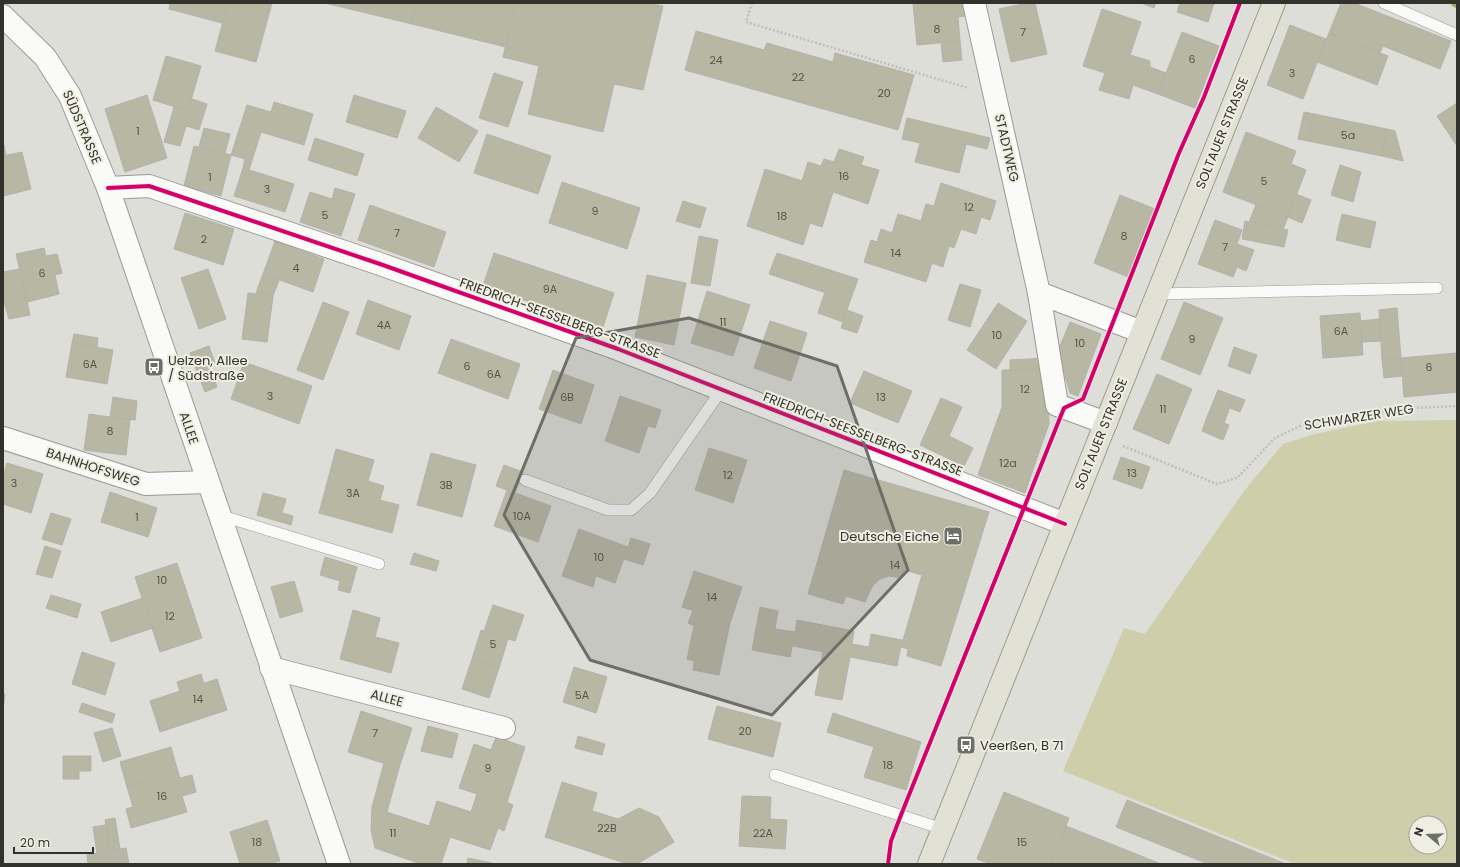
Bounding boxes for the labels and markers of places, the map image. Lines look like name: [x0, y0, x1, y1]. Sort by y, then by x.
place label: Uelzen, Allee / Südstraße: [168, 351, 248, 385]
bus stop icon: Uelzen, Allee / Südstraße: [143, 356, 165, 378]
hotel icon: Deutsche Eiche: [942, 525, 964, 547]
place label: Deutsche Eiche: [840, 527, 939, 546]
bus stop icon: Veerßen, B 71: [955, 734, 977, 756]
place label: Veerßen, B 71: [980, 736, 1064, 755]

